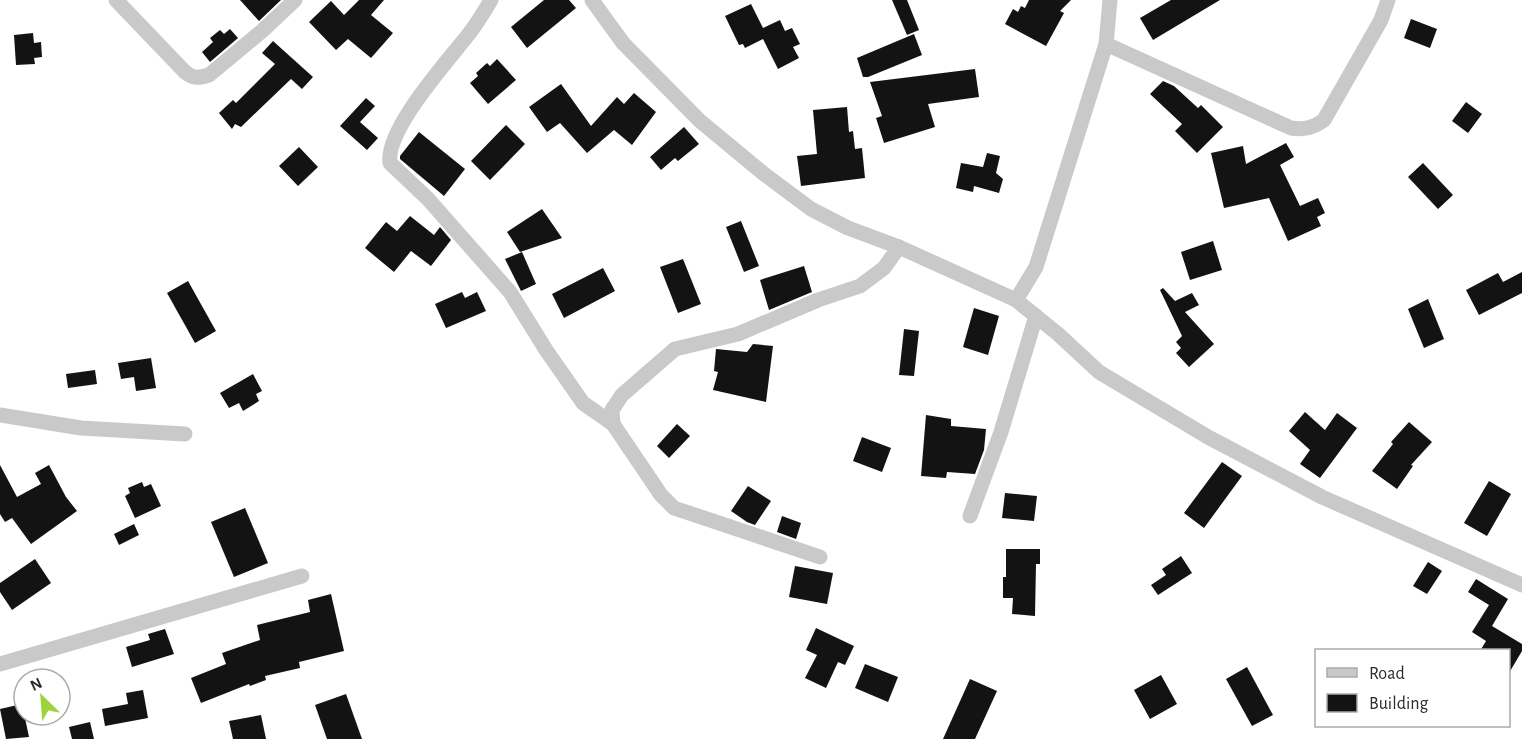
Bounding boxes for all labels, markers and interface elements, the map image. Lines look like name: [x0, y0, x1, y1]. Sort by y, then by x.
legend: [1315, 649, 1510, 727]
text: Road: [1369, 665, 1405, 683]
north arrow: [12, 667, 72, 727]
text: N: [28, 675, 45, 694]
text: Building: [1369, 695, 1429, 713]

